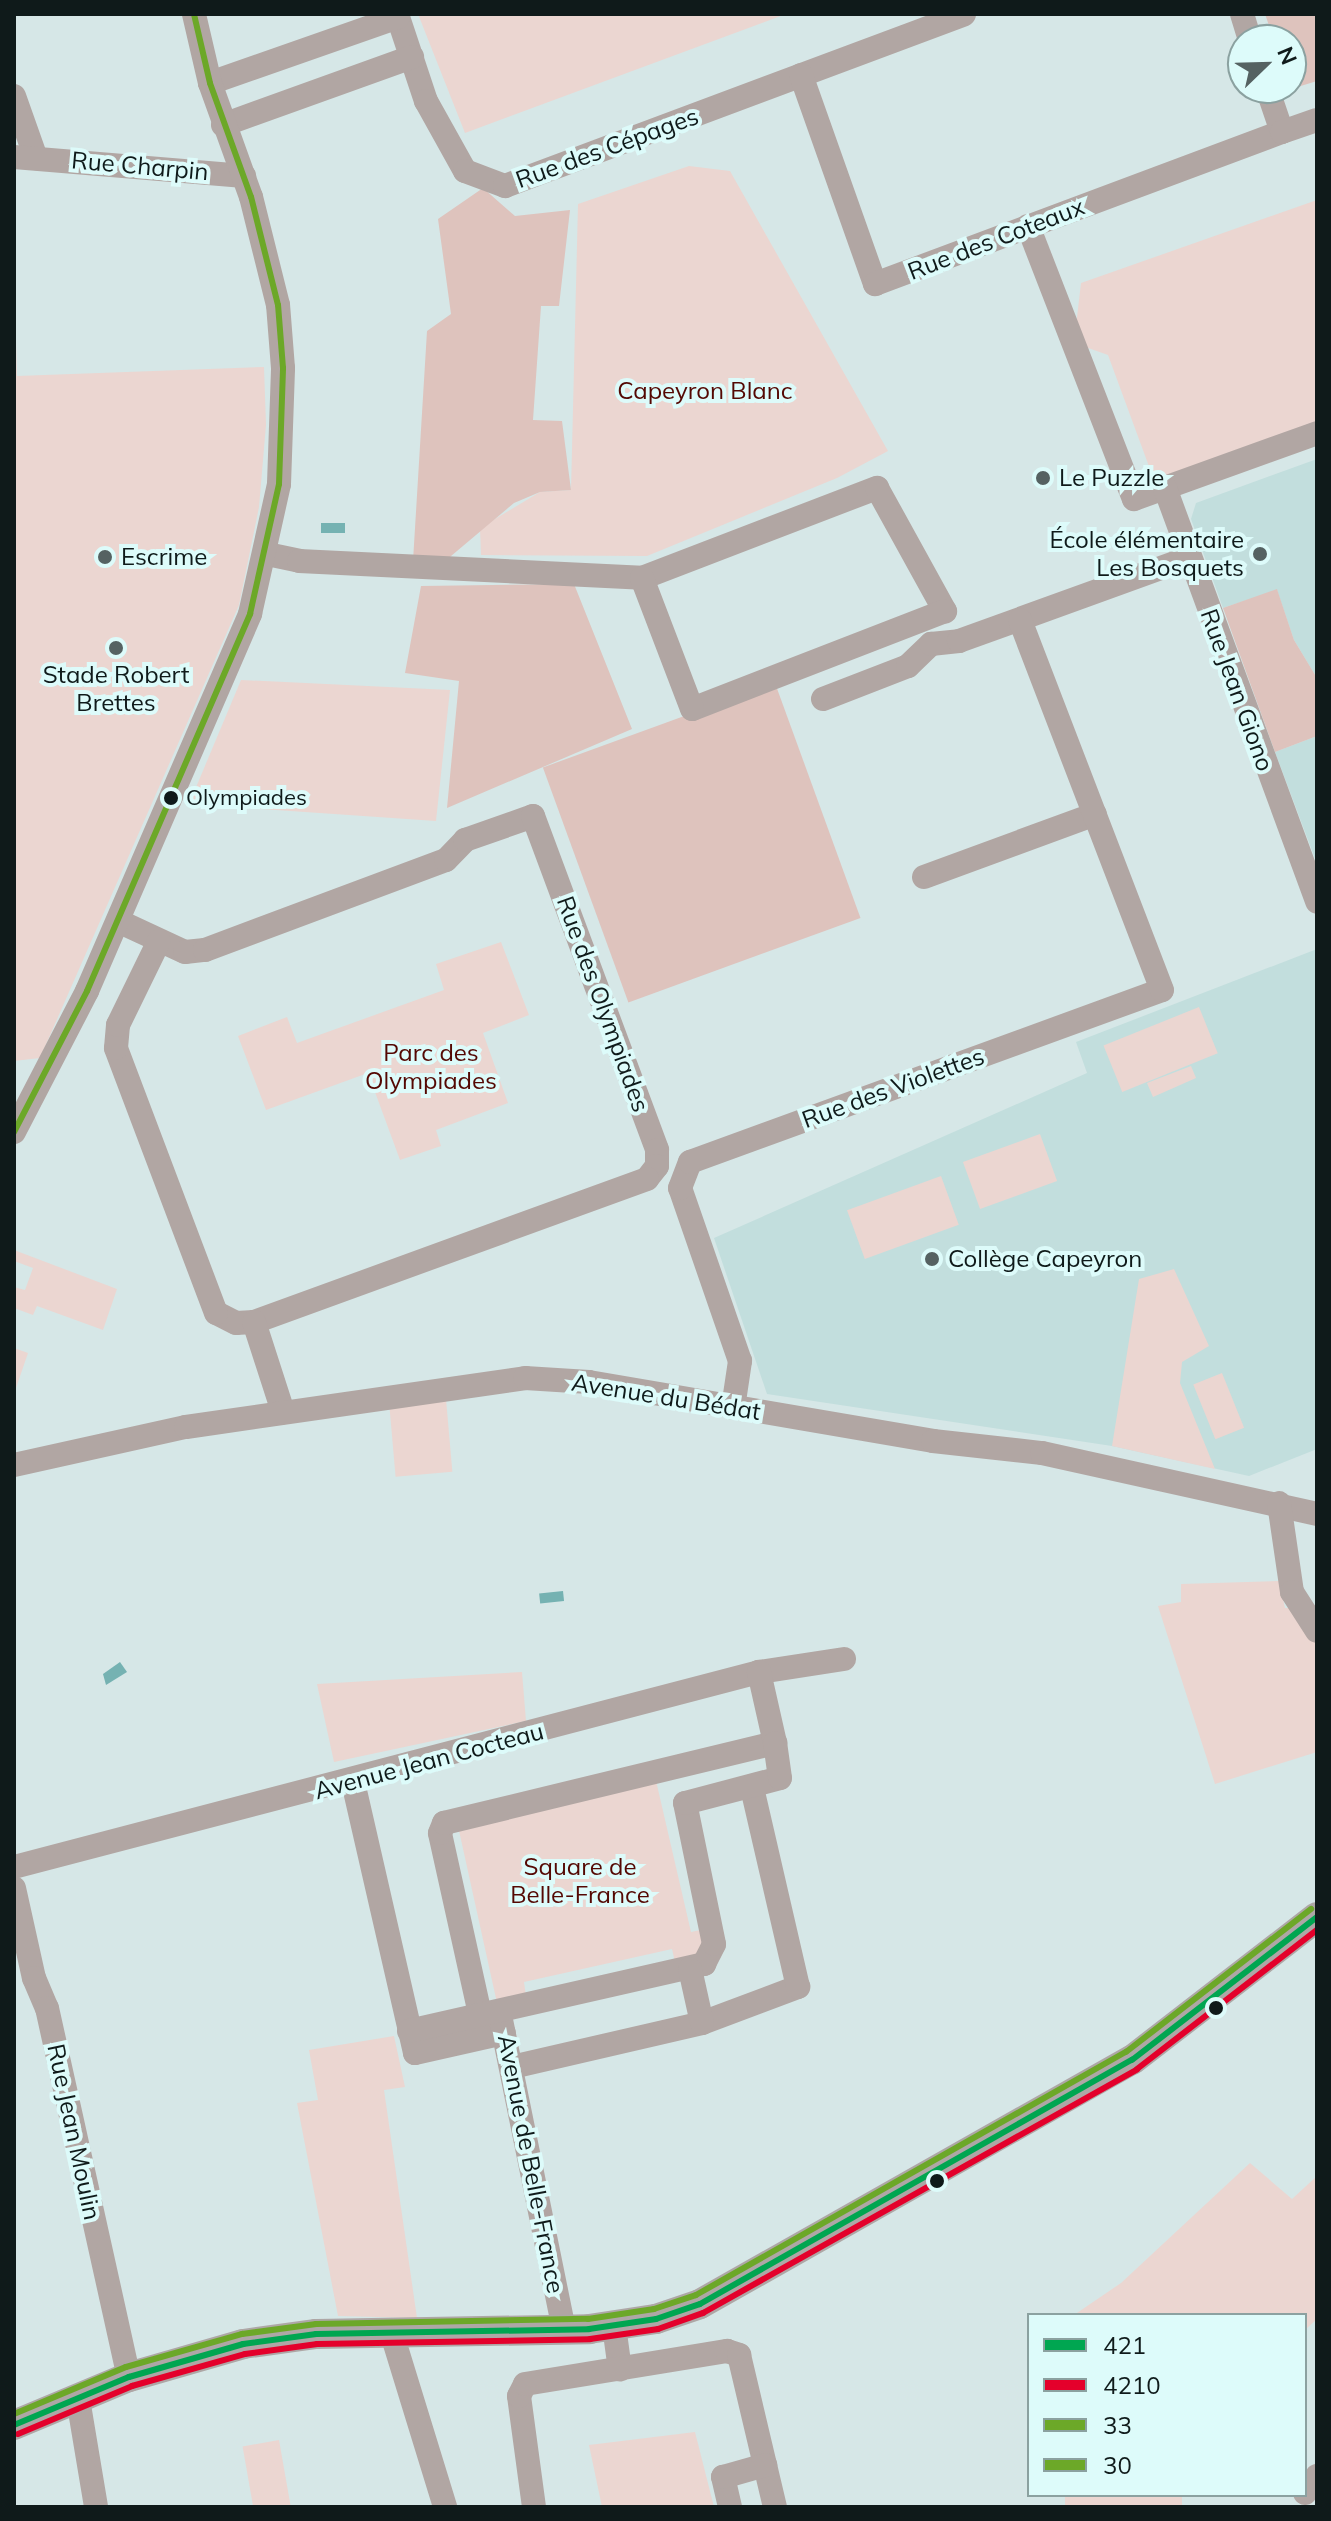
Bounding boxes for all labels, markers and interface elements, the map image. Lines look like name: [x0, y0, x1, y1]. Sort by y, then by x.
north arrow: [1227, 24, 1307, 104]
text: N: [1271, 42, 1303, 69]
street label: Rue des Cépages: [512, 102, 702, 194]
street label: Rue Charpin: [70, 146, 210, 186]
street label: Rue des Coteaux: [904, 192, 1088, 286]
park label: Capeyron Blanc: [617, 377, 793, 405]
place label: Le Puzzle: [1059, 464, 1164, 492]
marker: Le Puzzle: [1034, 469, 1052, 487]
place label: École élémentaire Les Bosquets: [1049, 526, 1244, 582]
place label: Escrime: [121, 543, 207, 571]
marker: École élémentaire Les Bosquets: [1251, 545, 1269, 563]
marker: Escrime: [96, 548, 114, 566]
street label: Rue Jean Giono: [1194, 605, 1280, 775]
marker: Stade Robert Brettes: [107, 639, 125, 657]
place label: Stade Robert Brettes: [43, 661, 189, 717]
place label: Olympiades: [186, 785, 307, 811]
marker: Olympiades: [163, 790, 179, 806]
street label: Rue des Olympiades: [551, 892, 655, 1116]
park label: Parc des Olympiades: [365, 1039, 497, 1095]
street label: Rue des Violettes: [798, 1042, 988, 1134]
place label: Collège Capeyron: [948, 1245, 1142, 1273]
marker: Collège Capeyron: [923, 1250, 941, 1268]
street label: Avenue du Bédat: [569, 1368, 763, 1426]
street label: Avenue Jean Cocteau: [311, 1717, 547, 1805]
park label: Square de Belle-France: [510, 1853, 650, 1909]
unlabelled marker: [1208, 2000, 1224, 2016]
street label: Avenue de Belle-France: [492, 2032, 570, 2296]
street label: Rue Jean Moulin: [41, 2041, 107, 2223]
unlabelled marker: [929, 2173, 945, 2189]
legend: [1027, 2313, 1307, 2497]
text: 421: [1103, 2330, 1146, 2360]
text: 4210: [1103, 2370, 1161, 2400]
text: 33: [1103, 2410, 1132, 2440]
text: 30: [1103, 2450, 1132, 2480]

